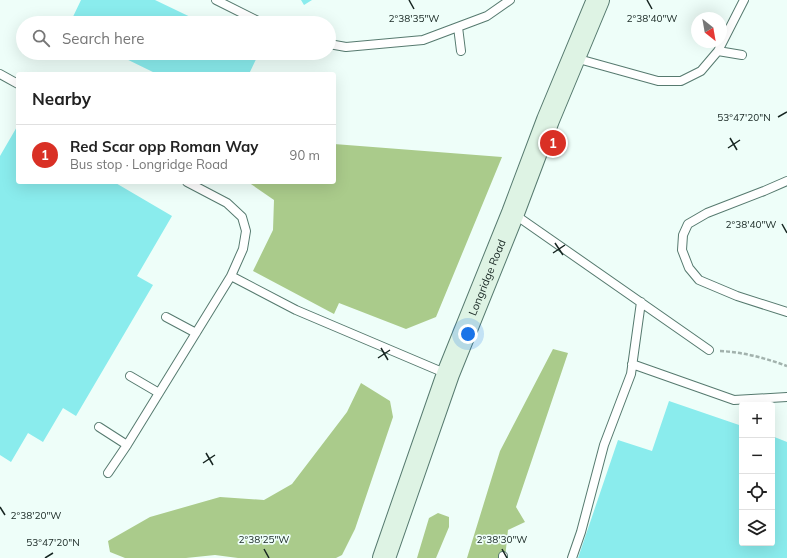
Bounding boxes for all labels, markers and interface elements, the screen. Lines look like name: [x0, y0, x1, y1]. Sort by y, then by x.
text: 2°38'35"W: [389, 12, 439, 25]
text: 2°38'40"W: [627, 12, 677, 25]
north arrow: [691, 12, 727, 48]
search box: [16, 16, 336, 60]
icon: search: [30, 27, 52, 49]
text: Search here: [62, 29, 144, 48]
text: Nearby: [32, 88, 91, 109]
text: 53°47'20"N: [717, 111, 771, 124]
pin: 1: [540, 128, 566, 158]
text: Red Scar opp Roman Way: [70, 137, 259, 156]
text: 1: [41, 147, 49, 163]
text: 90 m: [290, 147, 320, 163]
text: Bus stop · Longridge Road: [70, 156, 228, 172]
text: 2°38'40"W: [726, 218, 776, 231]
street label: Longridge Road: [465, 237, 509, 318]
your location: [458, 324, 478, 344]
map controls: [739, 402, 775, 546]
button: +: [739, 402, 775, 438]
button: −: [739, 438, 775, 474]
button: locate: [739, 474, 775, 510]
text: 2°38'20"W: [11, 509, 61, 522]
button: layers: [739, 510, 775, 546]
text: 2°38'25"W: [239, 533, 289, 546]
text: 2°38'30"W: [477, 533, 527, 546]
text: 53°47'20"N: [26, 536, 80, 549]

